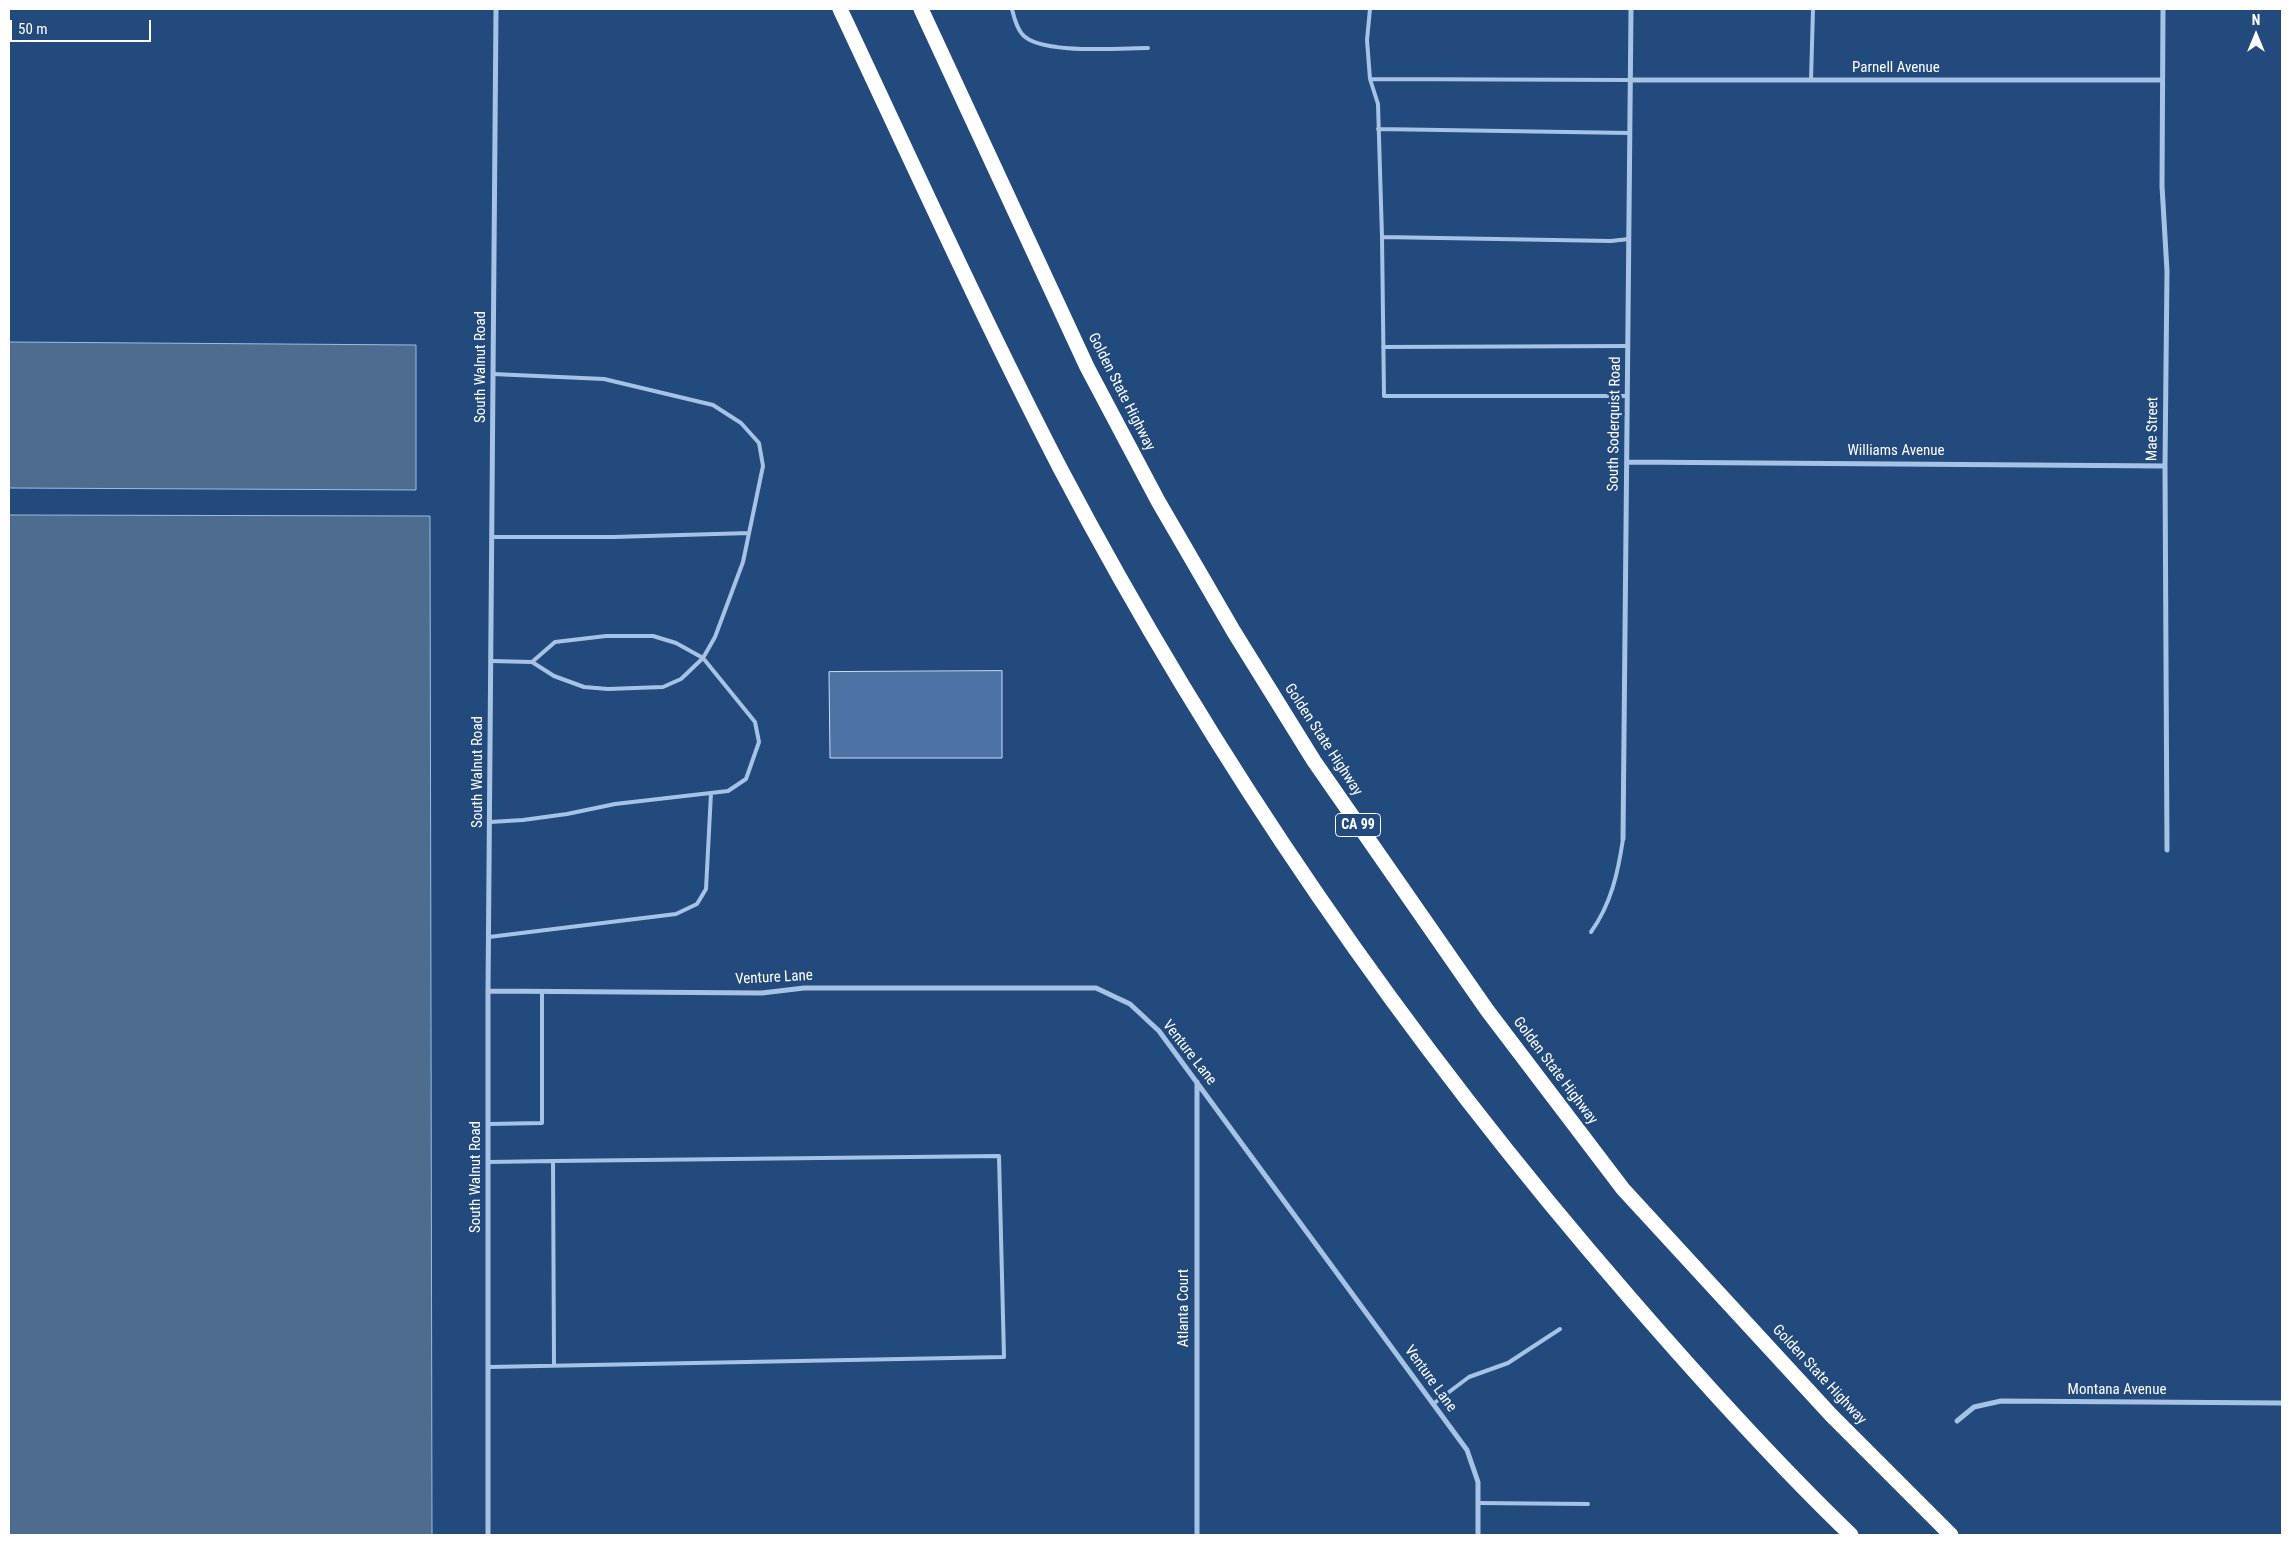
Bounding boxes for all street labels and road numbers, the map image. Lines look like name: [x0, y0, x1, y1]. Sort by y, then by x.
street label: Parnell Avenue: [1852, 59, 1940, 77]
street label: South Walnut Road: [472, 311, 490, 423]
street label: Golden State Highway: [1084, 330, 1158, 454]
street label: South Soderquist Road: [1605, 356, 1625, 492]
street label: Mae Street: [2143, 397, 2163, 461]
street label: Williams Avenue: [1847, 442, 1945, 460]
street label: Golden State Highway: [1280, 681, 1366, 799]
street label: South Walnut Road: [469, 716, 487, 828]
road number: CA 99: [1336, 814, 1380, 836]
street label: Venture Lane: [735, 967, 813, 989]
street label: Golden State Highway: [1509, 1014, 1601, 1128]
street label: Venture Lane: [1158, 1017, 1220, 1089]
street label: South Walnut Road: [467, 1121, 485, 1233]
street label: Atlanta Court: [1175, 1269, 1193, 1347]
street label: Golden State Highway: [1768, 1321, 1870, 1429]
street label: Venture Lane: [1400, 1342, 1460, 1416]
street label: Montana Avenue: [2068, 1381, 2166, 1399]

